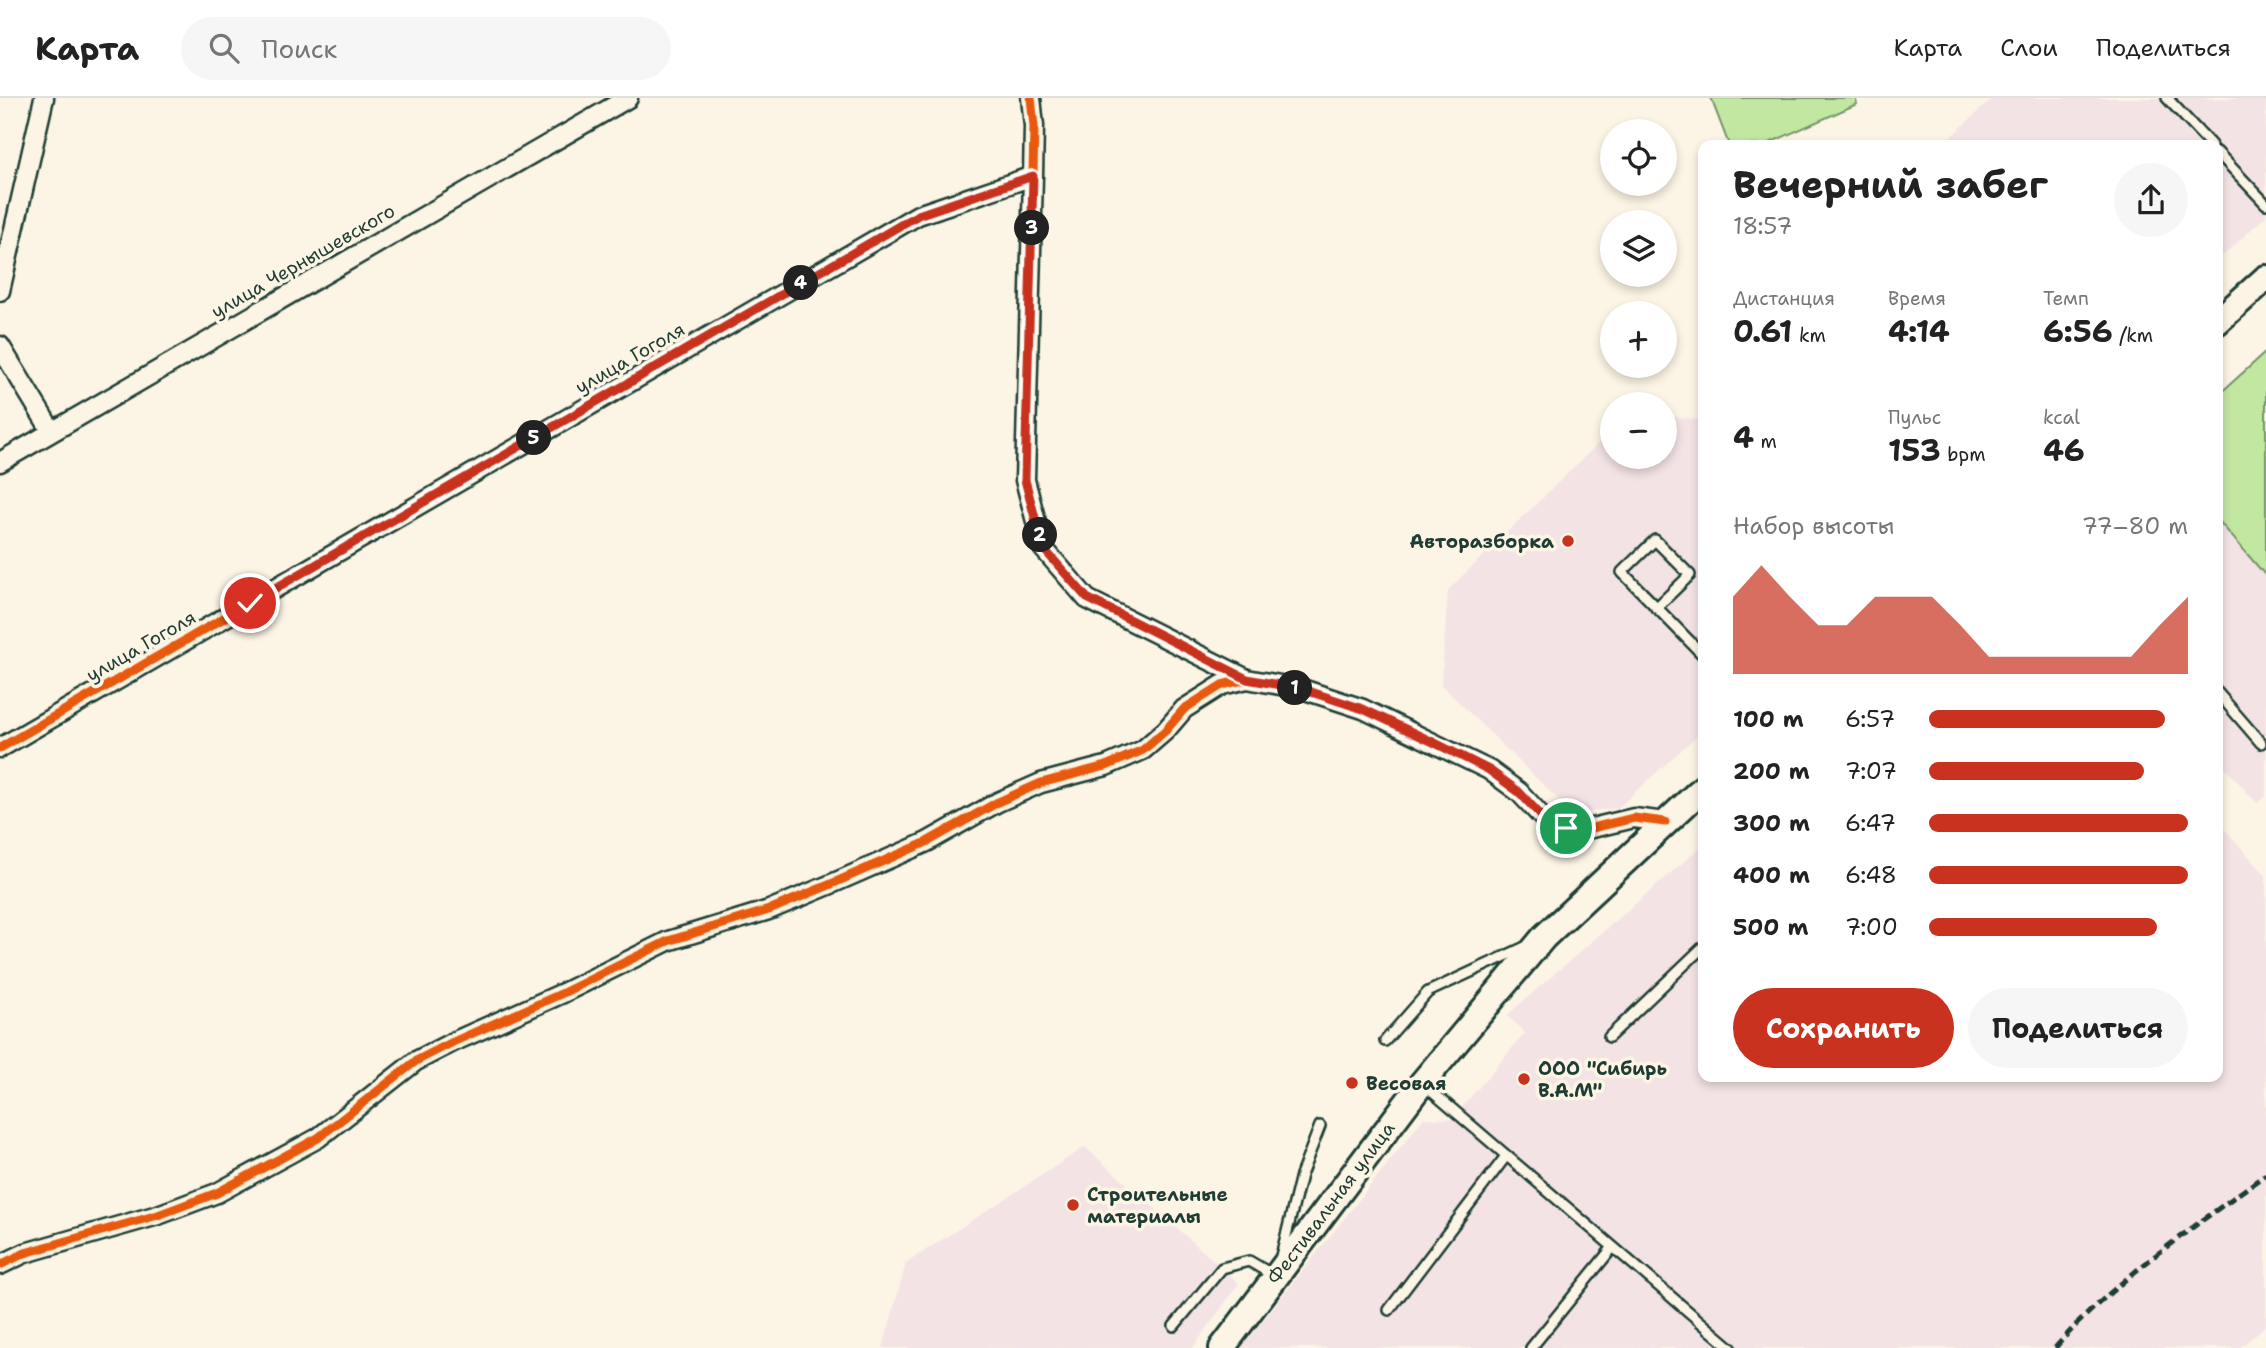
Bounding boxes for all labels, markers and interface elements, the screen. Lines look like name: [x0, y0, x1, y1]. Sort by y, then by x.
search box: [181, 17, 671, 80]
text: Карта: [35, 26, 139, 71]
icon: search: [205, 29, 243, 67]
text: Поиск: [261, 31, 337, 66]
text: Карта: [1894, 32, 1962, 64]
text: Слои: [2000, 32, 2058, 64]
text: Поделиться: [2096, 32, 2231, 64]
map controls: [1600, 119, 1677, 469]
button: locate: [1600, 119, 1677, 196]
text: Вечерний забег: [1733, 159, 2048, 210]
button: share: [2114, 163, 2188, 237]
street label: улица Чернышевского: [207, 198, 399, 324]
button: layers: [1600, 210, 1677, 287]
pin: 3: [1014, 211, 1050, 246]
text: 18:57: [1733, 211, 1792, 241]
text: 3: [1025, 215, 1038, 240]
pin: 4: [784, 266, 818, 300]
text: 4: [794, 270, 807, 295]
text: Дистанция: [1733, 286, 1835, 311]
text: Время: [1888, 286, 1946, 311]
text: Темп: [2043, 286, 2089, 311]
button: +: [1600, 301, 1677, 378]
text: 0.61: [1733, 311, 1792, 352]
text: 4:14: [1888, 311, 1950, 352]
text: 6:56: [2043, 311, 2113, 352]
street label: улица Гоголя: [571, 316, 689, 400]
text: km: [1792, 323, 1826, 348]
text: /km: [2113, 323, 2153, 348]
button: −: [1600, 392, 1677, 469]
text: Пульс: [1888, 405, 1941, 430]
text: kcal: [2043, 405, 2080, 430]
text: 4: [1733, 417, 1754, 458]
pin: 5: [516, 420, 552, 456]
text: 5: [528, 425, 539, 450]
text: m: [1754, 429, 1777, 454]
text: 153: [1888, 430, 1941, 471]
text: 46: [2043, 430, 2085, 471]
text: bpm: [1941, 442, 1986, 467]
text: Набор высоты: [1733, 511, 1894, 541]
text: 77–80 m: [2082, 511, 2188, 541]
pin: 2: [1023, 518, 1058, 552]
text: 2: [1033, 522, 1046, 547]
place label: Авторазборка: [1409, 529, 1554, 554]
marker: Авторазборка: [1560, 533, 1576, 549]
pin: [220, 573, 280, 633]
icon: check: [231, 584, 269, 622]
street label: улица Гоголя: [82, 604, 200, 688]
pin: 1: [1278, 670, 1312, 706]
text: 1: [1290, 675, 1299, 700]
text: 100 m: [1733, 704, 1804, 734]
text: 6:57: [1845, 704, 1895, 734]
text: 200 m: [1733, 756, 1810, 786]
text: 7:07: [1845, 756, 1897, 786]
pin: [1536, 798, 1596, 858]
text: 300 m: [1733, 808, 1810, 838]
text: 6:47: [1845, 808, 1896, 838]
icon: arrive: [1547, 809, 1585, 847]
text: 400 m: [1733, 860, 1810, 890]
text: 6:48: [1845, 860, 1897, 890]
text: 500 m: [1733, 912, 1808, 942]
text: 7:00: [1845, 912, 1898, 942]
button: Сохранить: [1733, 988, 1954, 1068]
button: Поделиться: [1968, 988, 2188, 1068]
place label: ООО "Сибирь В.А.М": [1538, 1056, 1667, 1103]
place label: Весовая: [1366, 1071, 1446, 1096]
marker: ООО "Сибирь В.А.М": [1516, 1071, 1532, 1087]
marker: Весовая: [1344, 1075, 1360, 1091]
street label: Фестивальная улица: [1262, 1117, 1400, 1289]
place label: Строительные материалы: [1087, 1182, 1228, 1229]
marker: Строительные материалы: [1065, 1197, 1081, 1213]

